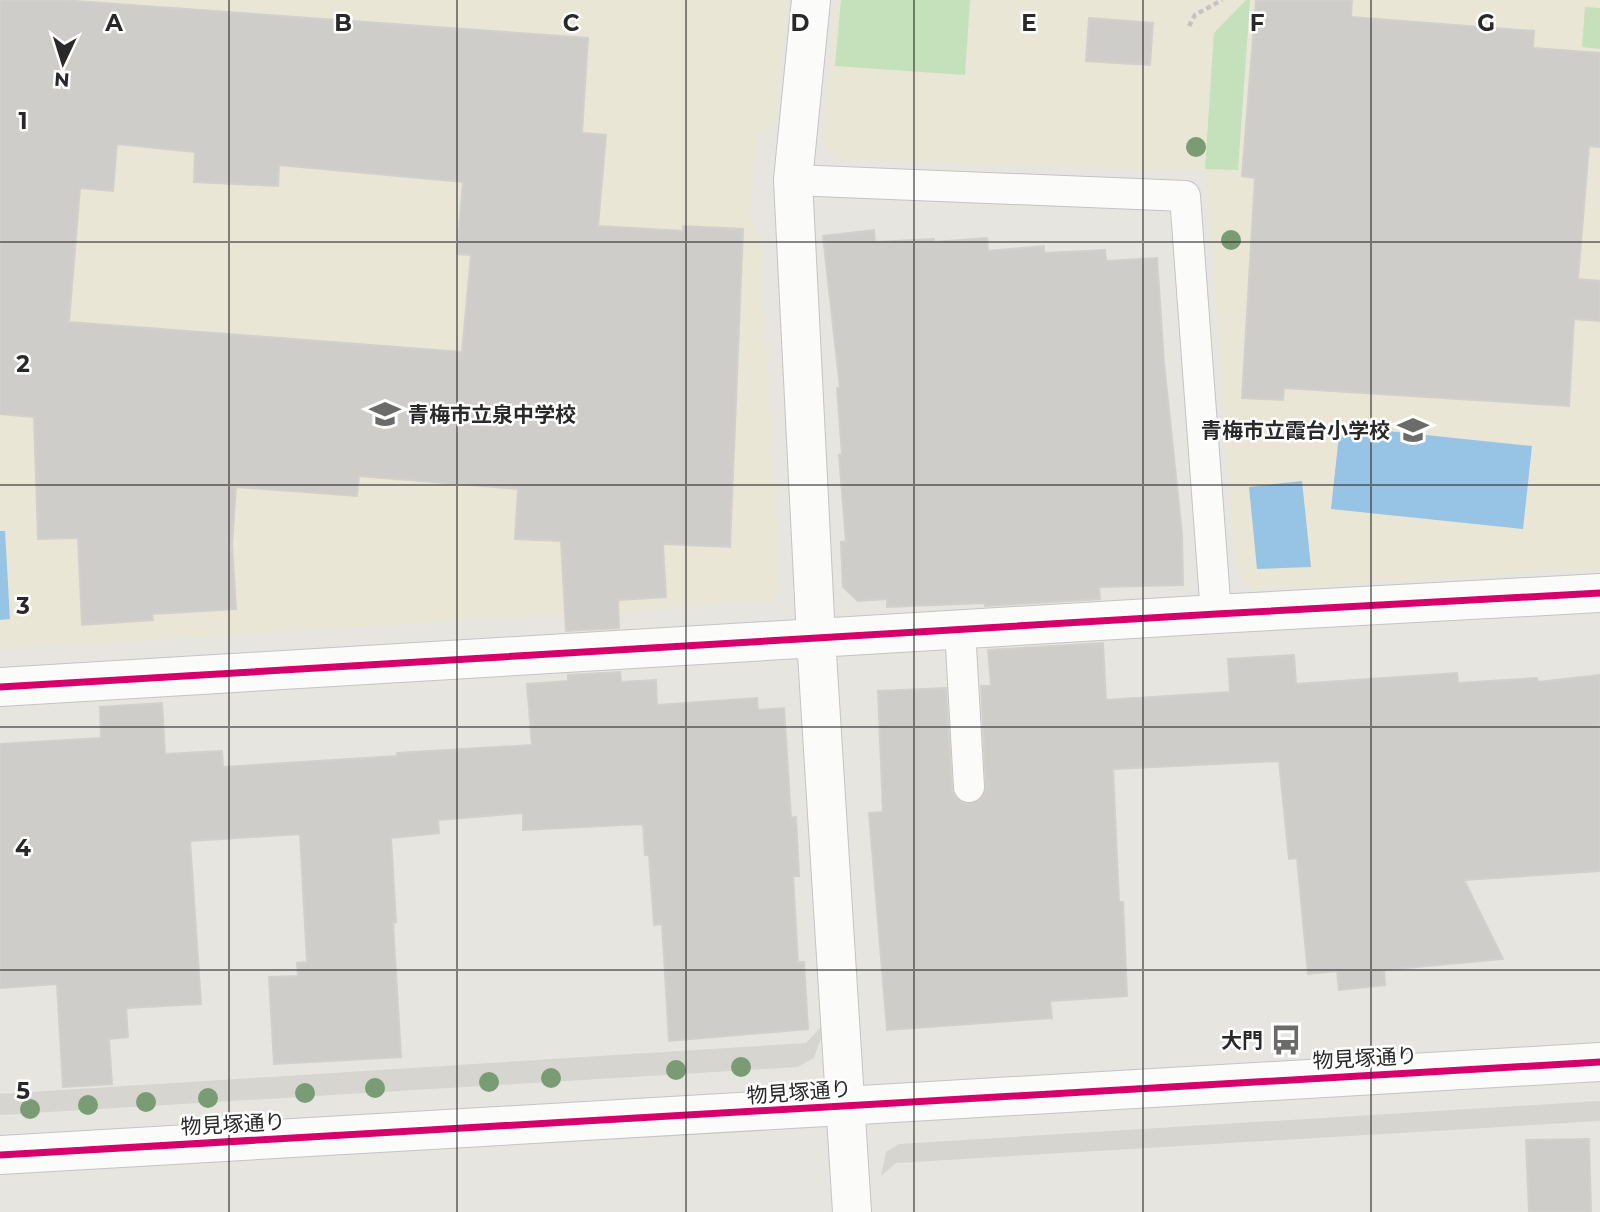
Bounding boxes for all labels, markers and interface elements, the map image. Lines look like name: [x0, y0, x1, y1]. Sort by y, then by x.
text: A: [104, 9, 123, 37]
text: B: [334, 9, 352, 37]
text: C: [563, 9, 580, 37]
text: D: [791, 9, 810, 37]
text: E: [1021, 9, 1037, 37]
text: F: [1250, 9, 1265, 37]
text: G: [1477, 9, 1495, 37]
north arrow: [28, 28, 98, 98]
text: N: [53, 67, 70, 91]
text: 1: [18, 107, 28, 135]
text: 2: [16, 350, 30, 378]
school or university icon: 青梅市立泉中学校: [368, 397, 402, 431]
place label: 青梅市立泉中学校: [408, 402, 576, 427]
school or university icon: 青梅市立霞台小学校: [1396, 413, 1430, 447]
place label: 青梅市立霞台小学校: [1201, 418, 1390, 443]
text: 3: [15, 592, 30, 620]
text: 4: [15, 834, 31, 862]
bus stop icon: 大門: [1269, 1023, 1303, 1057]
place label: 大門: [1221, 1028, 1263, 1053]
street label: 物見塚通り: [1312, 1043, 1418, 1073]
street label: 物見塚通り: [746, 1076, 852, 1108]
text: 5: [16, 1077, 30, 1105]
street label: 物見塚通り: [180, 1109, 286, 1139]

